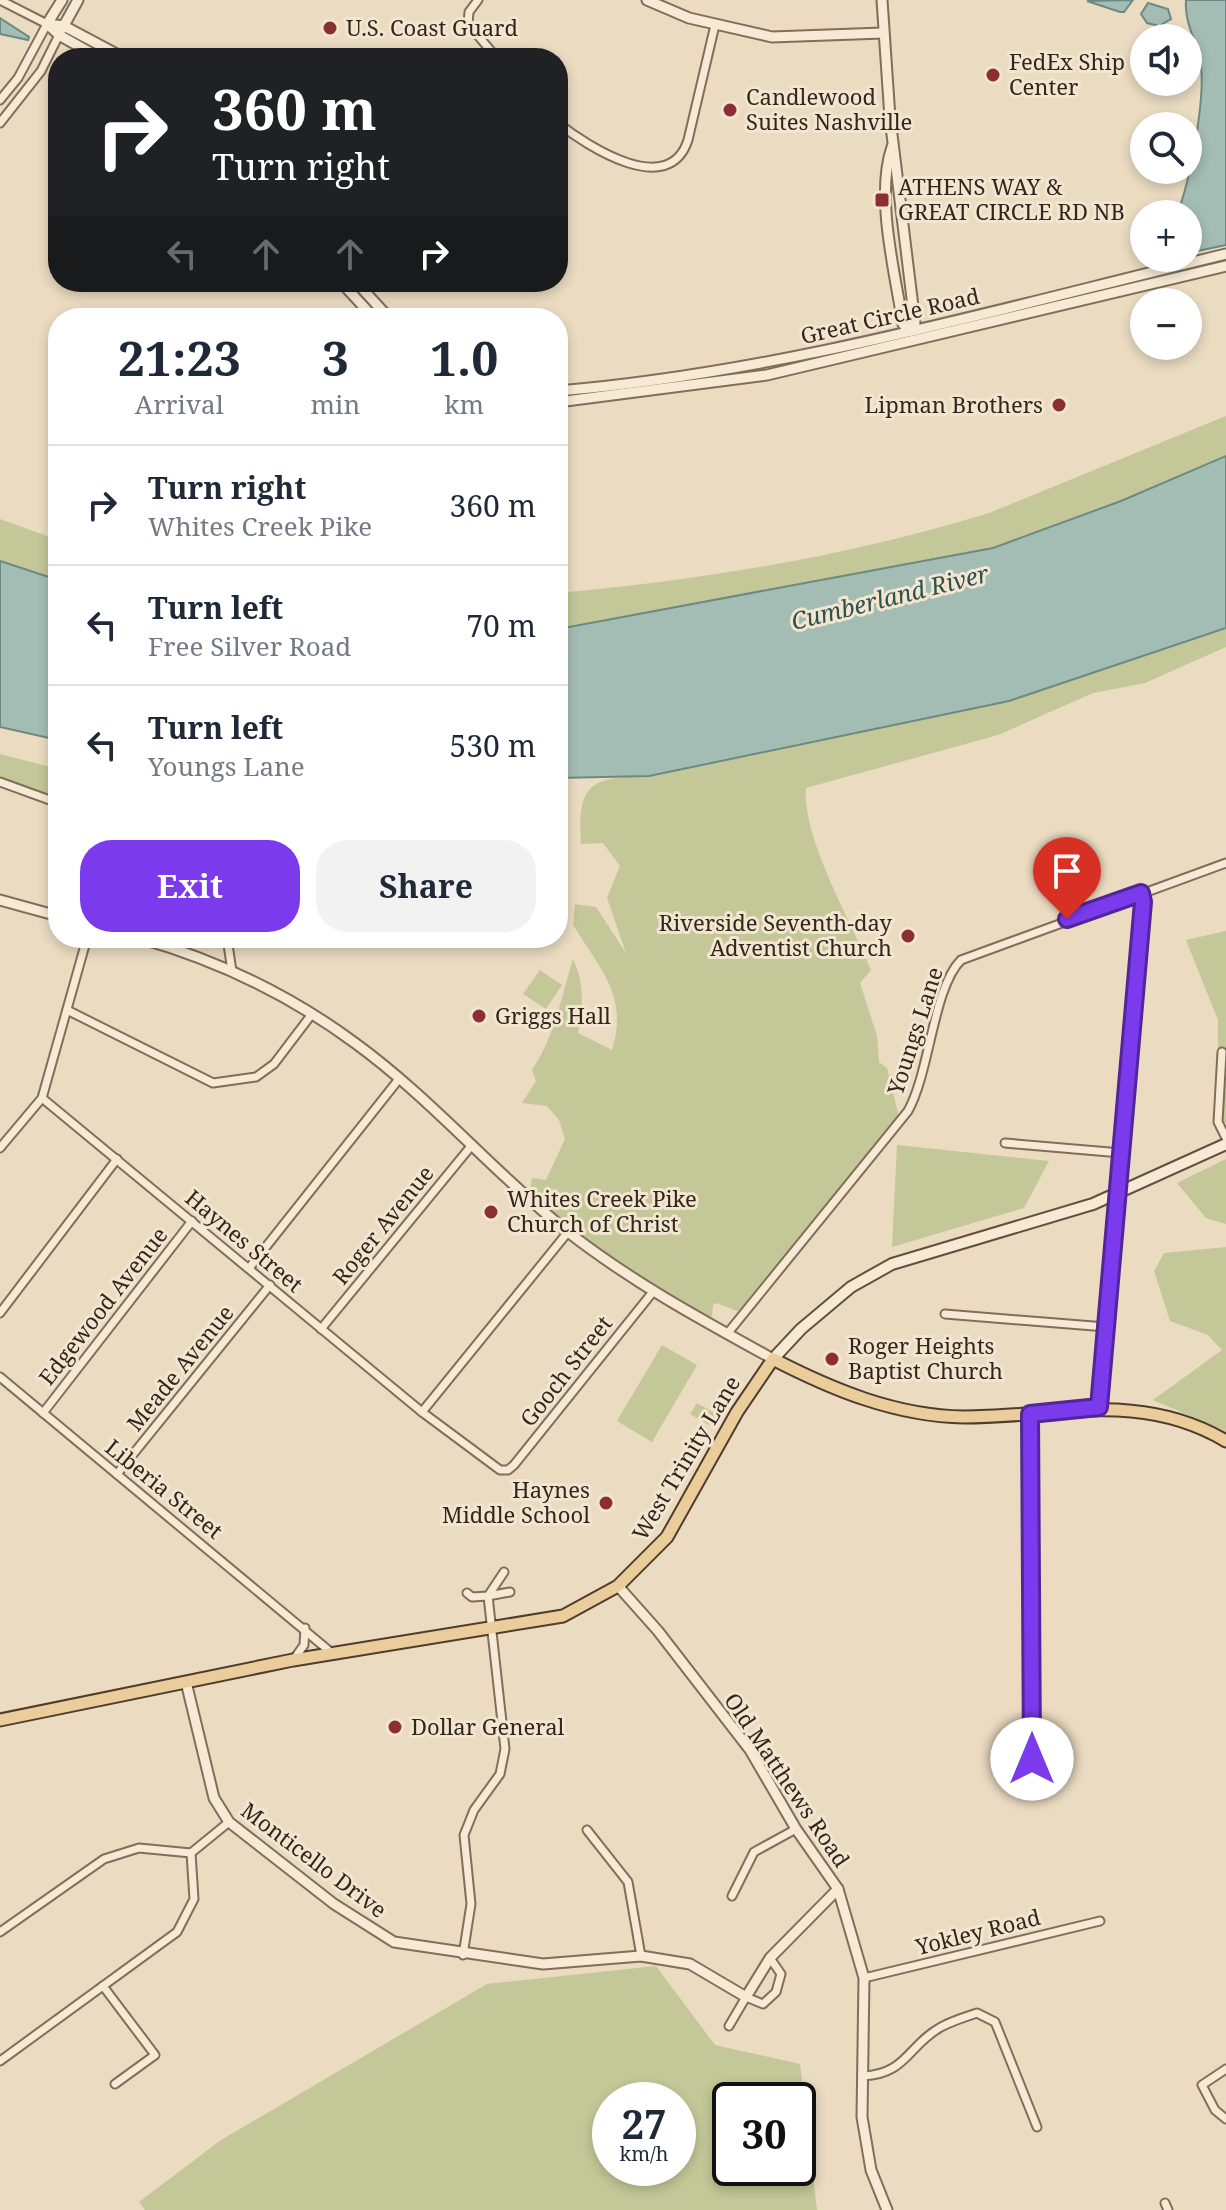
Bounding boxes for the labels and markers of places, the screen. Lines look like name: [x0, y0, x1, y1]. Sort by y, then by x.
place label: U.S. Coast Guard: [346, 12, 518, 42]
marker: U.S. Coast Guard: [321, 19, 339, 37]
place label: FedEx Ship Center: [1009, 46, 1125, 101]
marker: FedEx Ship Center: [984, 66, 1002, 84]
place label: Candlewood Suites Nashville: [746, 81, 912, 136]
marker: Candlewood Suites Nashville: [721, 101, 739, 119]
place label: ATHENS WAY & GREAT CIRCLE RD NB: [898, 171, 1125, 226]
marker: ATHENS WAY & GREAT CIRCLE RD NB: [873, 191, 891, 209]
place label: Lipman Brothers: [864, 389, 1043, 419]
marker: Lipman Brothers: [1050, 396, 1068, 414]
pin: [1033, 837, 1101, 919]
place label: Riverside Seventh-day Adventist Church: [659, 907, 893, 962]
marker: Riverside Seventh-day Adventist Church: [899, 927, 917, 945]
place label: Griggs Hall: [495, 1000, 611, 1030]
marker: Griggs Hall: [470, 1007, 488, 1025]
place label: Whites Creek Pike Church of Christ: [507, 1183, 697, 1238]
marker: Whites Creek Pike Church of Christ: [482, 1203, 500, 1221]
place label: Roger Heights Baptist Church: [848, 1330, 1003, 1385]
marker: Roger Heights Baptist Church: [823, 1350, 841, 1368]
place label: Haynes Middle School: [442, 1474, 590, 1529]
marker: Haynes Middle School: [597, 1494, 615, 1512]
place label: Dollar General: [411, 1711, 565, 1741]
marker: Dollar General: [386, 1718, 404, 1736]

